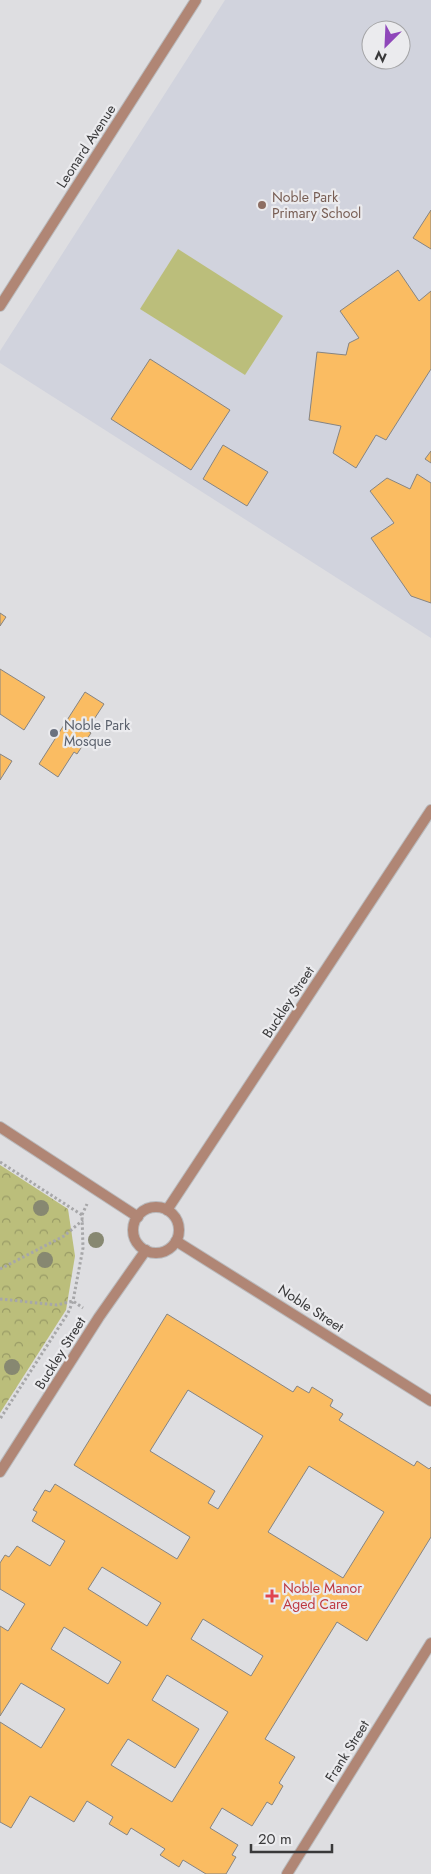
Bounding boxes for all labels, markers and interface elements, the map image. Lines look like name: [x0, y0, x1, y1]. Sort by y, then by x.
north arrow: [361, 20, 411, 70]
text: N: [372, 45, 390, 68]
street label: Leonard Avenue: [52, 100, 120, 192]
place label: Noble Park Primary School: [272, 187, 361, 223]
marker: Noble Park Primary School: [256, 199, 268, 211]
place label: Noble Park Mosque: [64, 715, 131, 751]
marker: Noble Park Mosque: [48, 727, 60, 739]
street label: Buckley Street: [257, 962, 319, 1042]
street label: Noble Street: [274, 1279, 348, 1337]
street label: Buckley Street: [30, 1312, 91, 1393]
place label: Noble Manor Aged Care: [283, 1578, 362, 1614]
marker: Noble Manor Aged Care: [265, 1589, 279, 1603]
street label: Frank Street: [320, 1716, 374, 1786]
scale bar: [251, 1822, 332, 1854]
text: 20 m: [258, 1828, 292, 1850]

